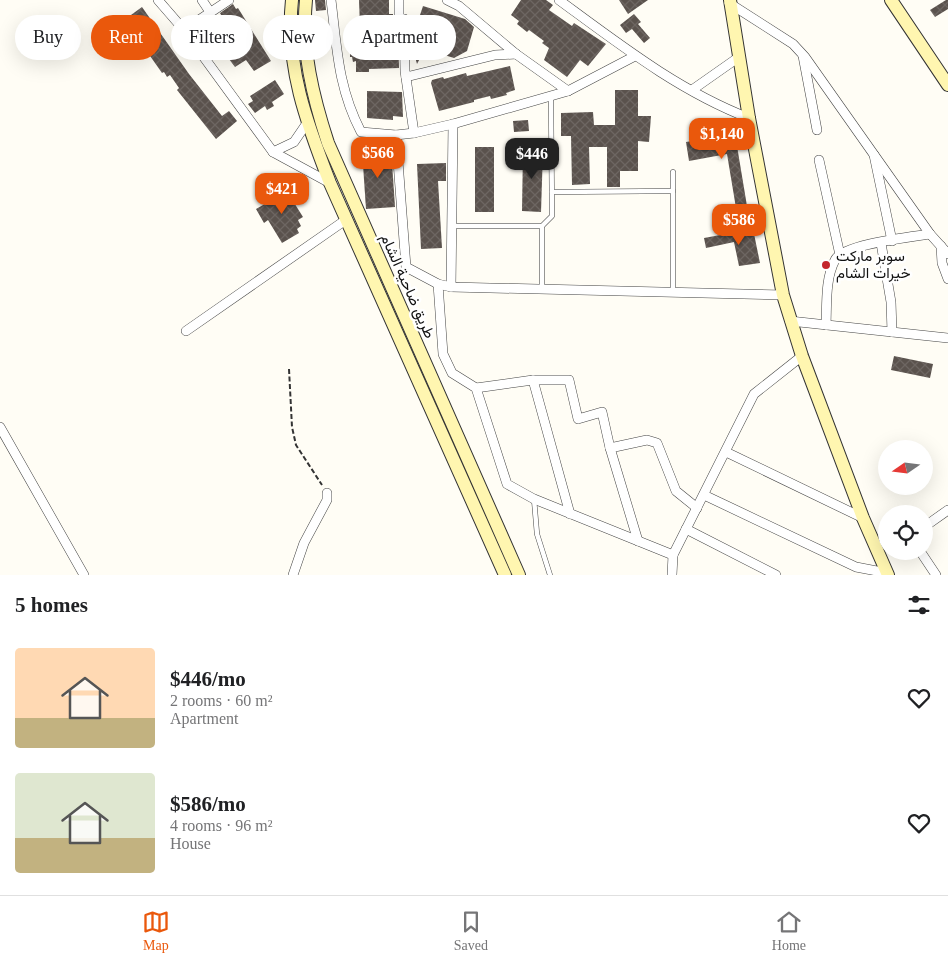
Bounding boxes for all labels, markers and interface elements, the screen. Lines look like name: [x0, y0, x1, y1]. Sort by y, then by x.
chip: Buy: [15, 15, 81, 60]
chip: Rent: [91, 15, 161, 60]
chip: Filters: [171, 15, 253, 60]
chip: New: [263, 15, 333, 60]
chip: Apartment: [343, 15, 456, 60]
pin: $1,140: [681, 118, 763, 160]
text: $1,140: [700, 125, 744, 142]
pin: $566: [348, 136, 408, 179]
pin: $446: [502, 138, 562, 180]
text: $566: [362, 144, 394, 161]
text: $446: [516, 145, 548, 162]
pin: $421: [252, 172, 312, 215]
text: $421: [266, 180, 298, 197]
pin: $586: [709, 204, 769, 246]
text: $586: [723, 211, 755, 228]
street label: طريق ضاحية الشام: [376, 231, 438, 342]
place label: سوبر ماركت خيرات الشام: [836, 248, 910, 283]
marker: سوبر ماركت خيرات الشام: [820, 259, 832, 271]
north arrow: [878, 440, 932, 495]
map controls: [878, 440, 933, 560]
button: locate: [878, 505, 933, 560]
icon: filters: [905, 591, 933, 619]
text: 5 homes: [15, 593, 88, 617]
text: $446/mo: [170, 667, 246, 691]
icon: home: [55, 668, 115, 728]
icon: heart: [905, 684, 933, 712]
text: 2 rooms · 60 m²: [170, 692, 273, 709]
text: Apartment: [170, 710, 238, 727]
text: $586/mo: [170, 792, 246, 816]
icon: home: [55, 793, 115, 853]
icon: heart: [905, 809, 933, 837]
text: 4 rooms · 96 m²: [170, 817, 273, 834]
text: House: [170, 835, 211, 852]
tab: Map: [142, 908, 170, 954]
tab: Saved: [454, 908, 488, 954]
tab: Home: [772, 908, 806, 954]

